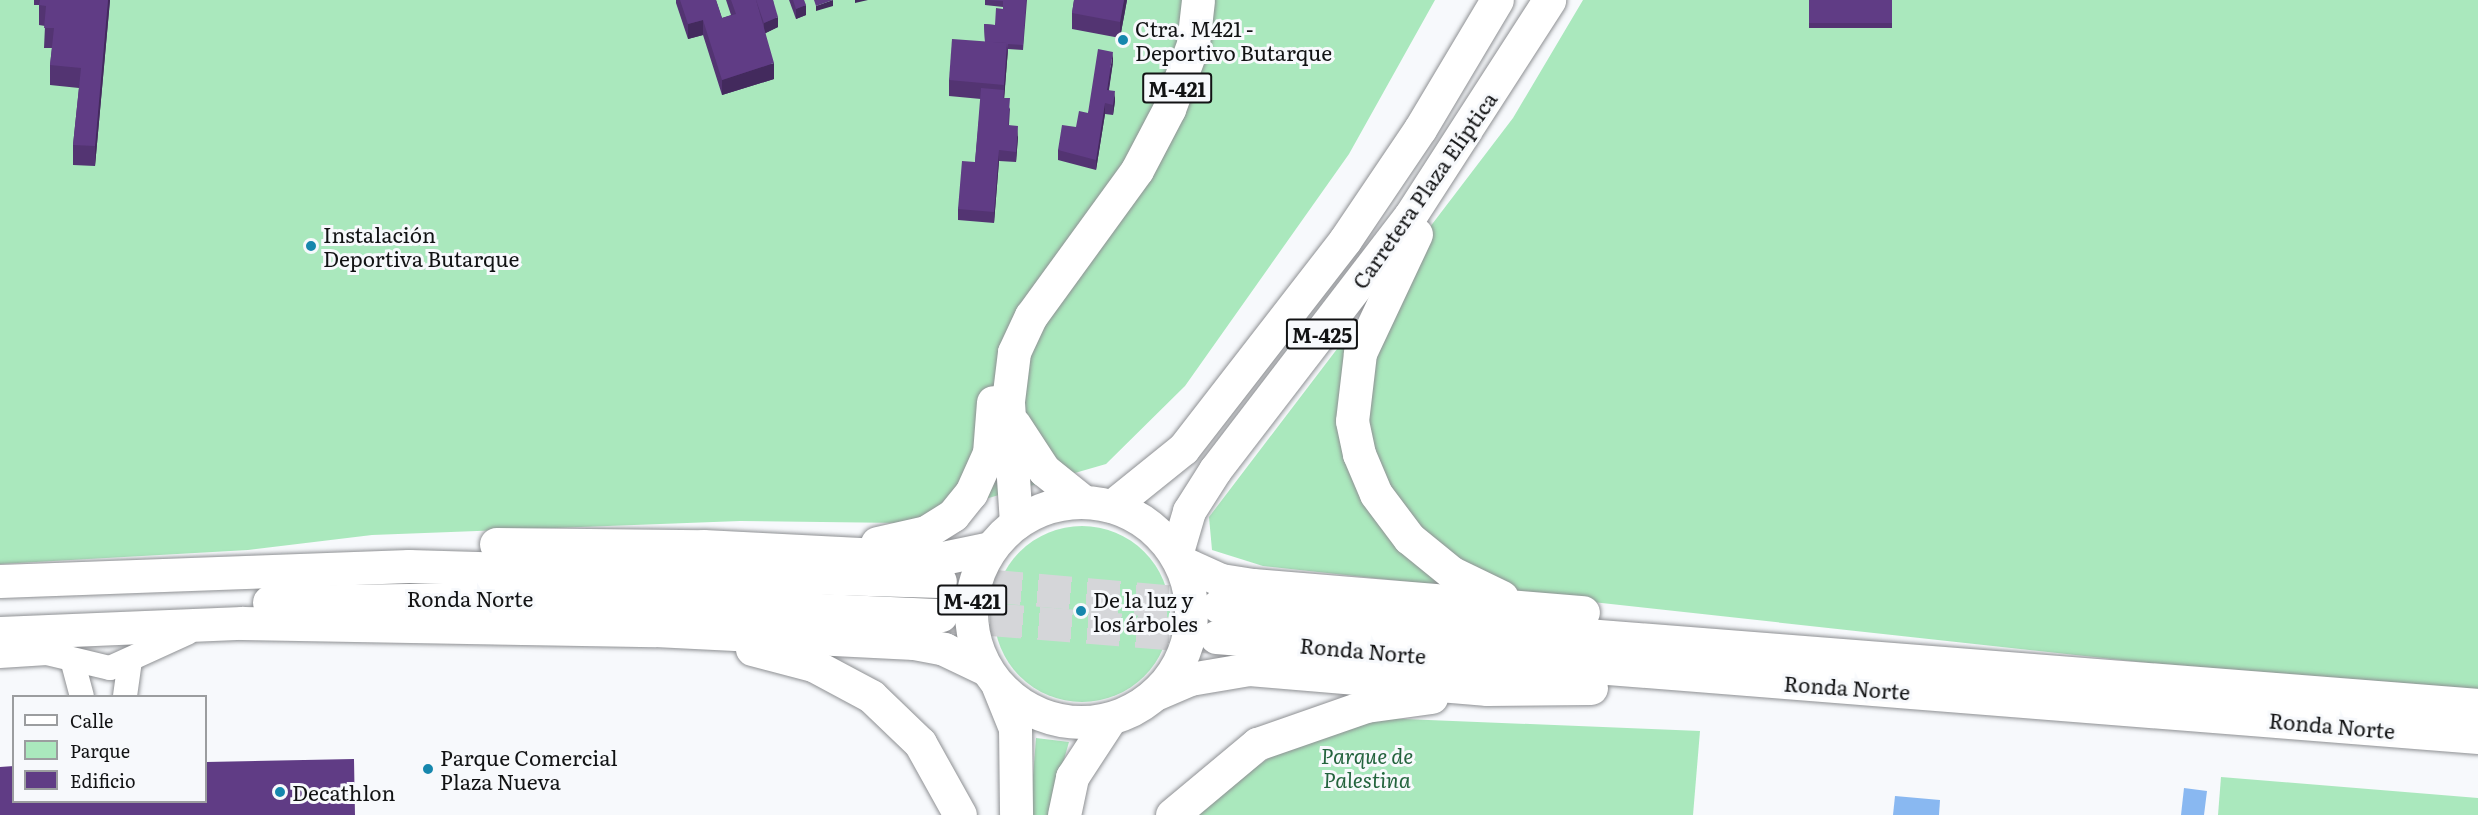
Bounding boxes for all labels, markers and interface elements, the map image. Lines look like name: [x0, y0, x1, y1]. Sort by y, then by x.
place label: Ctra. M421 - Deportivo Butarque: [1135, 15, 1332, 65]
marker: Ctra. M421 - Deportivo Butarque: [1116, 33, 1130, 47]
road number: M-421: [1141, 71, 1213, 105]
street label: Carretera Plaza Elíptica: [1346, 87, 1502, 293]
place label: Instalación Deportiva Butarque: [323, 221, 519, 271]
marker: Instalación Deportiva Butarque: [304, 239, 318, 253]
road number: M-425: [1284, 317, 1360, 351]
road number: M-421: [936, 583, 1008, 617]
street label: Ronda Norte: [407, 585, 533, 611]
place label: De la luz y los árboles: [1093, 586, 1198, 636]
marker: De la luz y los árboles: [1074, 604, 1088, 618]
street label: Ronda Norte: [1299, 632, 1427, 668]
street label: Ronda Norte: [1783, 670, 1911, 704]
legend: [12, 695, 207, 803]
text: Calle: [70, 707, 113, 734]
street label: Ronda Norte: [2268, 707, 2396, 743]
text: Parque: [70, 737, 130, 764]
park label: Parque de Palestina: [1321, 742, 1413, 792]
place label: Parque Comercial Plaza Nueva: [440, 744, 618, 794]
marker: Parque Comercial Plaza Nueva: [421, 762, 435, 776]
text: Edificio: [70, 767, 136, 794]
place label: Decathlon: [292, 779, 395, 805]
marker: Decathlon: [273, 785, 287, 799]

